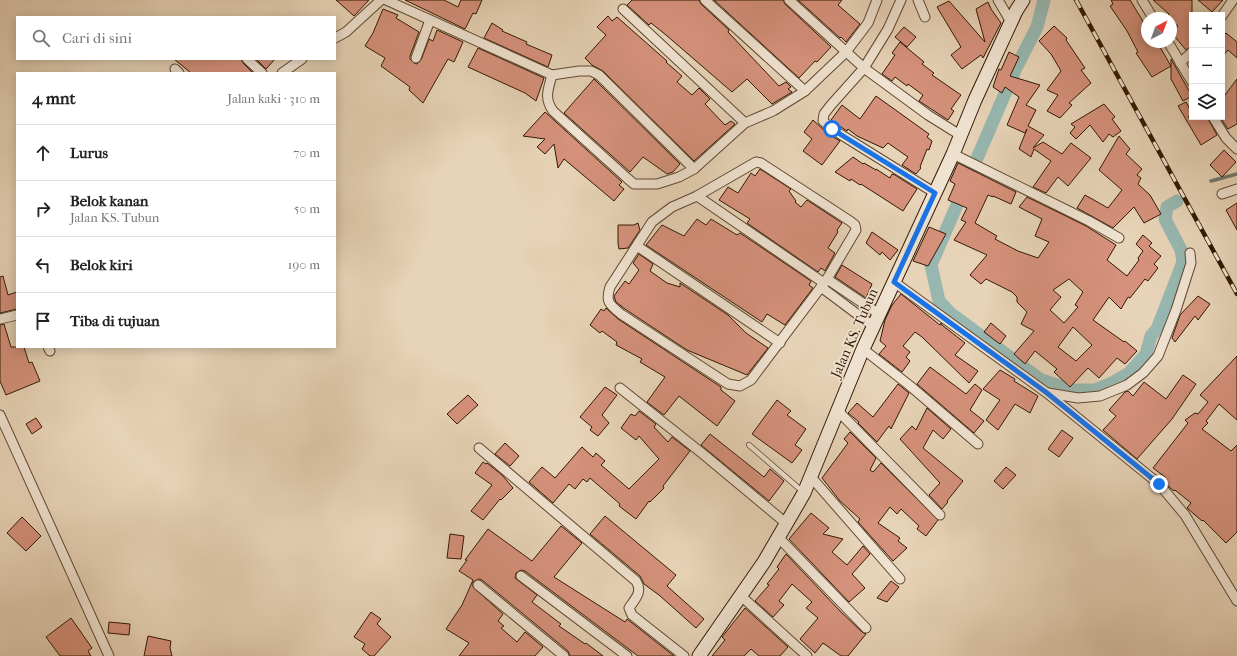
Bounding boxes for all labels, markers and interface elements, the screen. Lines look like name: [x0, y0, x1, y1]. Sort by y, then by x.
north arrow: [1141, 12, 1177, 48]
map controls: [1189, 12, 1225, 120]
button: +: [1189, 12, 1225, 48]
search box: [16, 16, 336, 60]
icon: search: [30, 27, 52, 49]
text: Cari di sini: [62, 29, 132, 47]
button: −: [1189, 48, 1225, 84]
button: layers: [1189, 84, 1225, 120]
text: 4 mnt: [32, 88, 76, 108]
text: Jalan kaki · 310 m: [227, 91, 320, 106]
route start: [823, 120, 841, 138]
icon: ahead: [32, 142, 54, 164]
text: Lurus: [70, 144, 108, 162]
text: 70 m: [293, 145, 320, 160]
text: Belok kanan: [70, 192, 149, 210]
icon: right: [32, 198, 54, 220]
text: 50 m: [294, 201, 320, 216]
text: Jalan KS. Tubun: [70, 210, 159, 225]
icon: left: [32, 254, 54, 276]
text: Belok kiri: [70, 256, 133, 274]
text: 190 m: [288, 257, 320, 272]
street label: Jalan KS. Tubun: [827, 286, 882, 382]
icon: arrive: [32, 310, 54, 332]
text: Tiba di tujuan: [70, 312, 160, 330]
route end: [1150, 475, 1168, 493]

